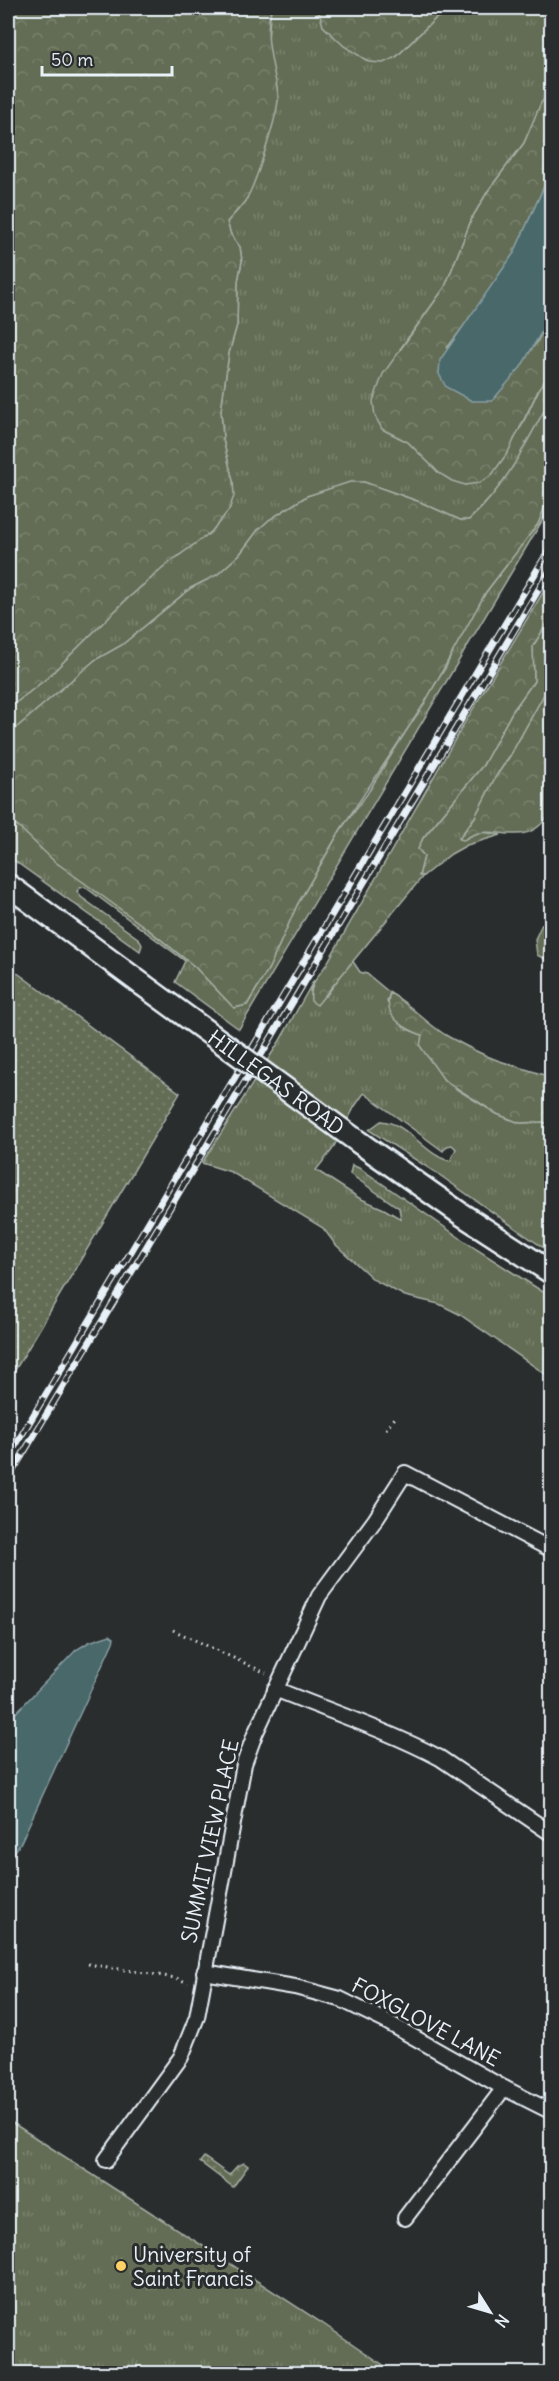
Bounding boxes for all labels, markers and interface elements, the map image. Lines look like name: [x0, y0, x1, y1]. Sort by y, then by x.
scale bar: [42, 39, 172, 77]
text: 50 m: [51, 48, 93, 71]
street label: HILLEGAS ROAD: [203, 1023, 350, 1141]
street label: SUMMIT VIEW PLACE: [175, 1737, 245, 1945]
street label: FOXGLOVE LANE: [347, 1972, 505, 2072]
place label: University of Saint Francis: [133, 2241, 254, 2292]
marker: University of Saint Francis: [114, 2259, 128, 2273]
north arrow: [460, 2282, 520, 2342]
text: N: [491, 2311, 513, 2331]

